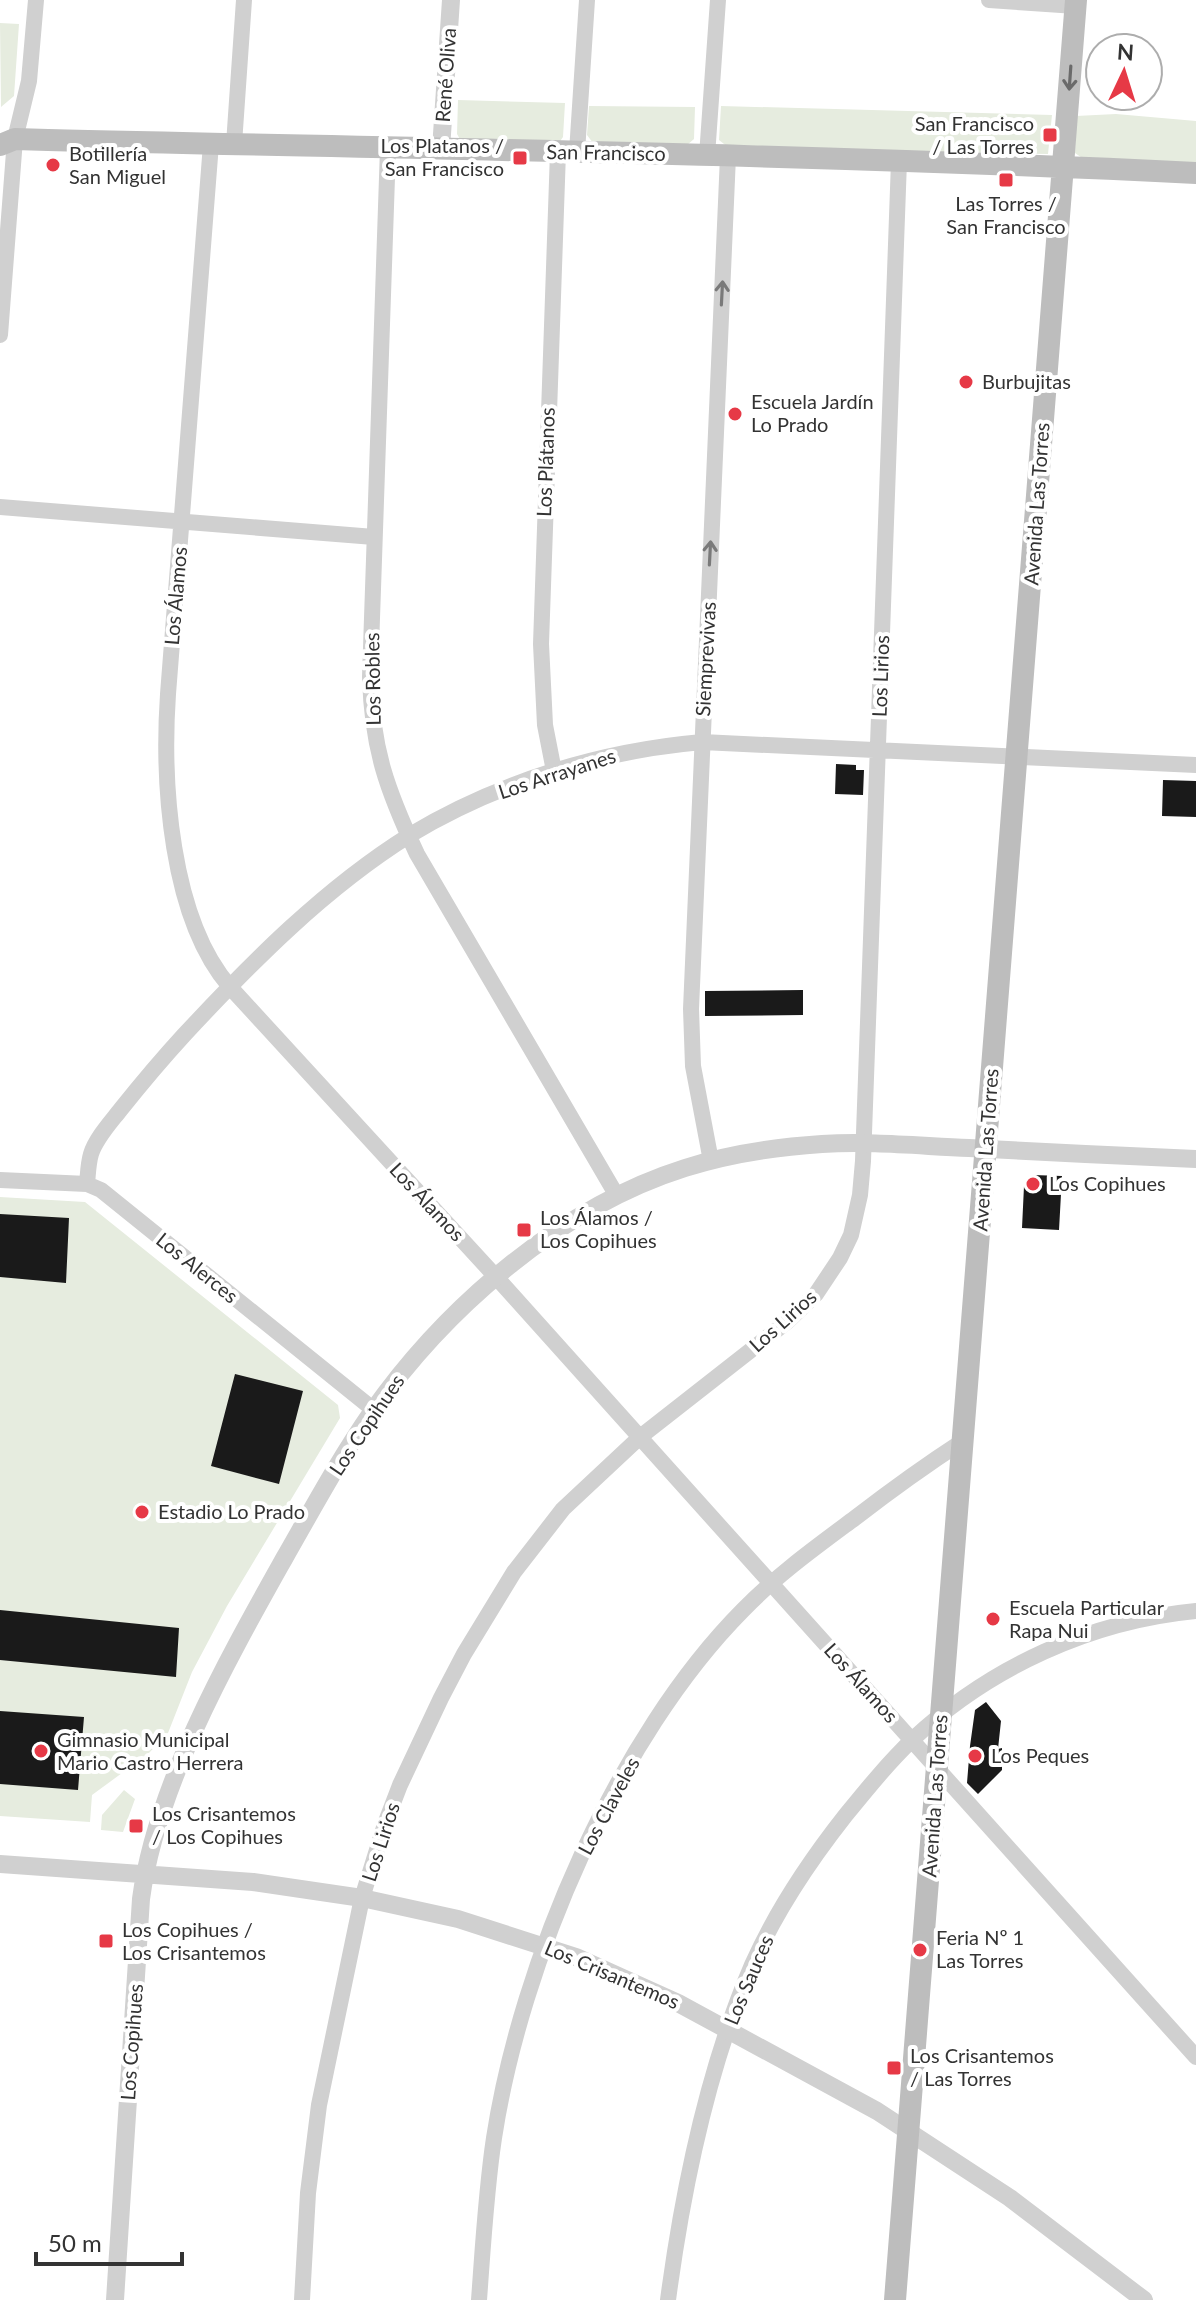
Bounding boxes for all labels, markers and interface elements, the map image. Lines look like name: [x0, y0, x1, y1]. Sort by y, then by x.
street label: René Oliva: [430, 27, 460, 123]
north arrow: [1084, 32, 1164, 112]
text: N: [1116, 37, 1135, 66]
one-way arrow: [1062, 64, 1077, 91]
place label: San Francisco / Las Torres: [915, 111, 1034, 158]
marker: San Francisco / Las Torres: [1041, 126, 1059, 144]
place label: Los Platanos / San Francisco: [380, 133, 504, 180]
street label: San Francisco: [546, 139, 666, 165]
place label: Botillería San Miguel: [69, 141, 166, 188]
marker: Los Platanos / San Francisco: [511, 149, 529, 167]
marker: Botillería San Miguel: [44, 156, 62, 174]
marker: Las Torres / San Francisco: [997, 171, 1015, 189]
place label: Las Torres / San Francisco: [946, 191, 1066, 238]
one-way arrow: [715, 280, 730, 307]
place label: Burbujitas: [982, 369, 1071, 393]
marker: Burbujitas: [957, 373, 975, 391]
place label: Escuela Jardín Lo Prado: [751, 389, 874, 436]
marker: Escuela Jardín Lo Prado: [726, 405, 744, 423]
street label: Los Plátanos: [531, 407, 559, 517]
street label: Avenida Las Torres: [1018, 422, 1054, 586]
one-way arrow: [703, 540, 718, 567]
street label: Los Álamos: [159, 546, 191, 646]
street label: Siemprevivas: [690, 601, 720, 717]
street label: Los Robles: [359, 632, 385, 726]
street label: Los Lirios: [867, 635, 893, 717]
street label: Los Arrayanes: [495, 743, 618, 803]
street label: Avenida Las Torres: [967, 1068, 1003, 1232]
street label: Los Álamos: [385, 1157, 470, 1246]
place label: Los Copihues: [1049, 1171, 1166, 1195]
marker: Los Copihues: [1024, 1175, 1042, 1193]
place label: Los Álamos / Los Copihues: [540, 1205, 657, 1252]
marker: Los Álamos / Los Copihues: [515, 1221, 533, 1239]
street label: Los Alerces: [152, 1227, 243, 1307]
street label: Los Lirios: [744, 1284, 821, 1357]
street label: Los Copihues: [324, 1369, 409, 1480]
place label: Estadio Lo Prado: [158, 1499, 305, 1523]
marker: Estadio Lo Prado: [133, 1503, 151, 1521]
place label: Escuela Particular Rapa Nui: [1009, 1595, 1165, 1642]
marker: Escuela Particular Rapa Nui: [984, 1610, 1002, 1628]
street label: Los Álamos: [820, 1638, 904, 1727]
street label: Avenida Las Torres: [916, 1714, 952, 1878]
place label: Gimnasio Municipal Mario Castro Herrera: [57, 1727, 244, 1774]
marker: Gimnasio Municipal Mario Castro Herrera: [32, 1742, 50, 1760]
place label: Los Peques: [991, 1743, 1089, 1767]
marker: Los Peques: [966, 1747, 984, 1765]
street label: Los Claveles: [572, 1753, 644, 1858]
street label: Los Lirios: [356, 1799, 404, 1884]
place label: Los Crisantemos / Los Copihues: [152, 1801, 296, 1848]
marker: Los Crisantemos / Los Copihues: [127, 1817, 145, 1835]
place label: Los Copihues / Los Crisantemos: [122, 1917, 266, 1964]
place label: Feria Nº 1 Las Torres: [936, 1925, 1024, 1972]
street label: Los Sauces: [718, 1931, 778, 2028]
marker: Los Copihues / Los Crisantemos: [97, 1932, 115, 1950]
street label: Los Crisantemos: [542, 1935, 683, 2013]
marker: Feria Nº 1 Las Torres: [911, 1941, 929, 1959]
street label: Los Copihues: [115, 1983, 147, 2101]
place label: Los Crisantemos / Las Torres: [910, 2043, 1054, 2090]
marker: Los Crisantemos / Las Torres: [885, 2059, 903, 2077]
scale bar: [36, 2216, 182, 2266]
text: 50 m: [48, 2228, 102, 2257]

